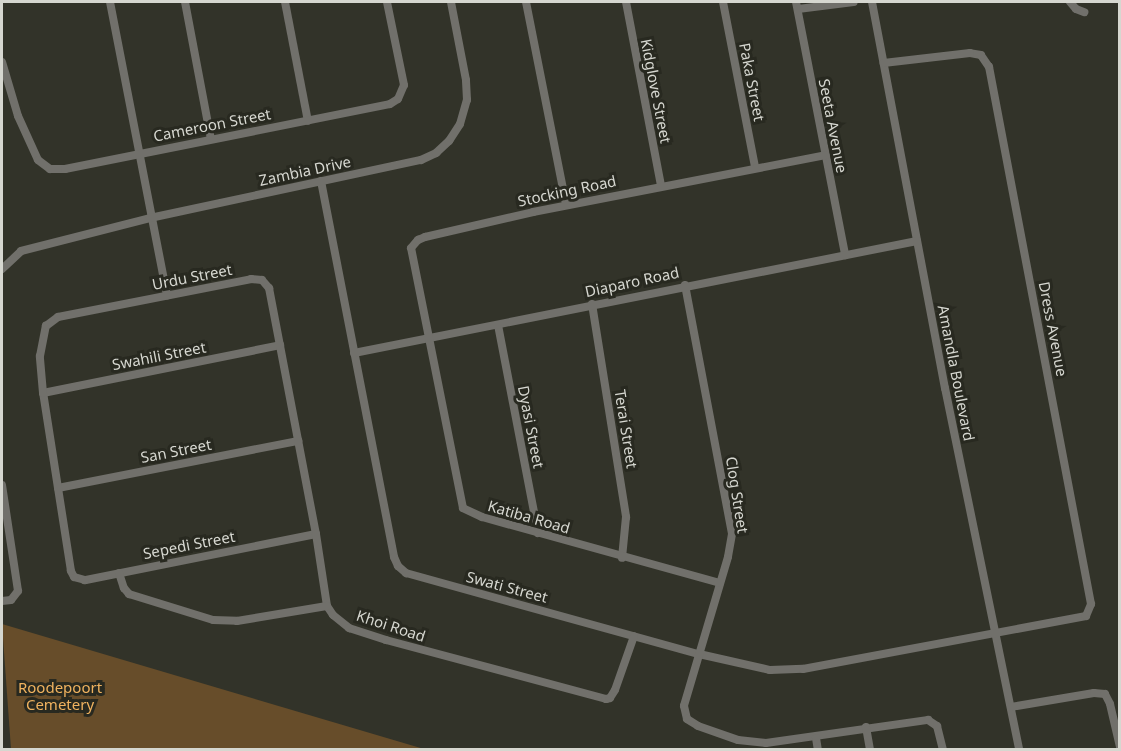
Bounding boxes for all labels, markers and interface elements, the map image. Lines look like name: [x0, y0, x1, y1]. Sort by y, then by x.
street label: Kidglove Street: [637, 37, 675, 145]
street label: Paka Street: [736, 41, 768, 123]
street label: Seeta Avenue: [815, 77, 851, 175]
street label: Cameroon Street: [152, 105, 272, 145]
street label: Zambia Drive: [257, 152, 353, 190]
street label: Stocking Road: [516, 172, 618, 210]
street label: Urdu Street: [150, 260, 234, 294]
street label: Diaparo Road: [583, 263, 681, 301]
street label: Dress Avenue: [1035, 280, 1071, 378]
street label: Amandla Boulevard: [934, 304, 978, 442]
street label: Swahili Street: [111, 338, 207, 374]
street label: Dyasi Street: [514, 384, 548, 470]
street label: Terai Street: [611, 388, 641, 470]
street label: San Street: [139, 435, 213, 467]
street label: Clog Street: [722, 455, 752, 535]
street label: Katiba Road: [486, 497, 572, 537]
street label: Sepedi Street: [142, 527, 236, 563]
street label: Swati Street: [464, 568, 550, 606]
street label: Khoi Road: [354, 606, 428, 646]
park label: Roodepoort Cemetery: [18, 678, 102, 713]

